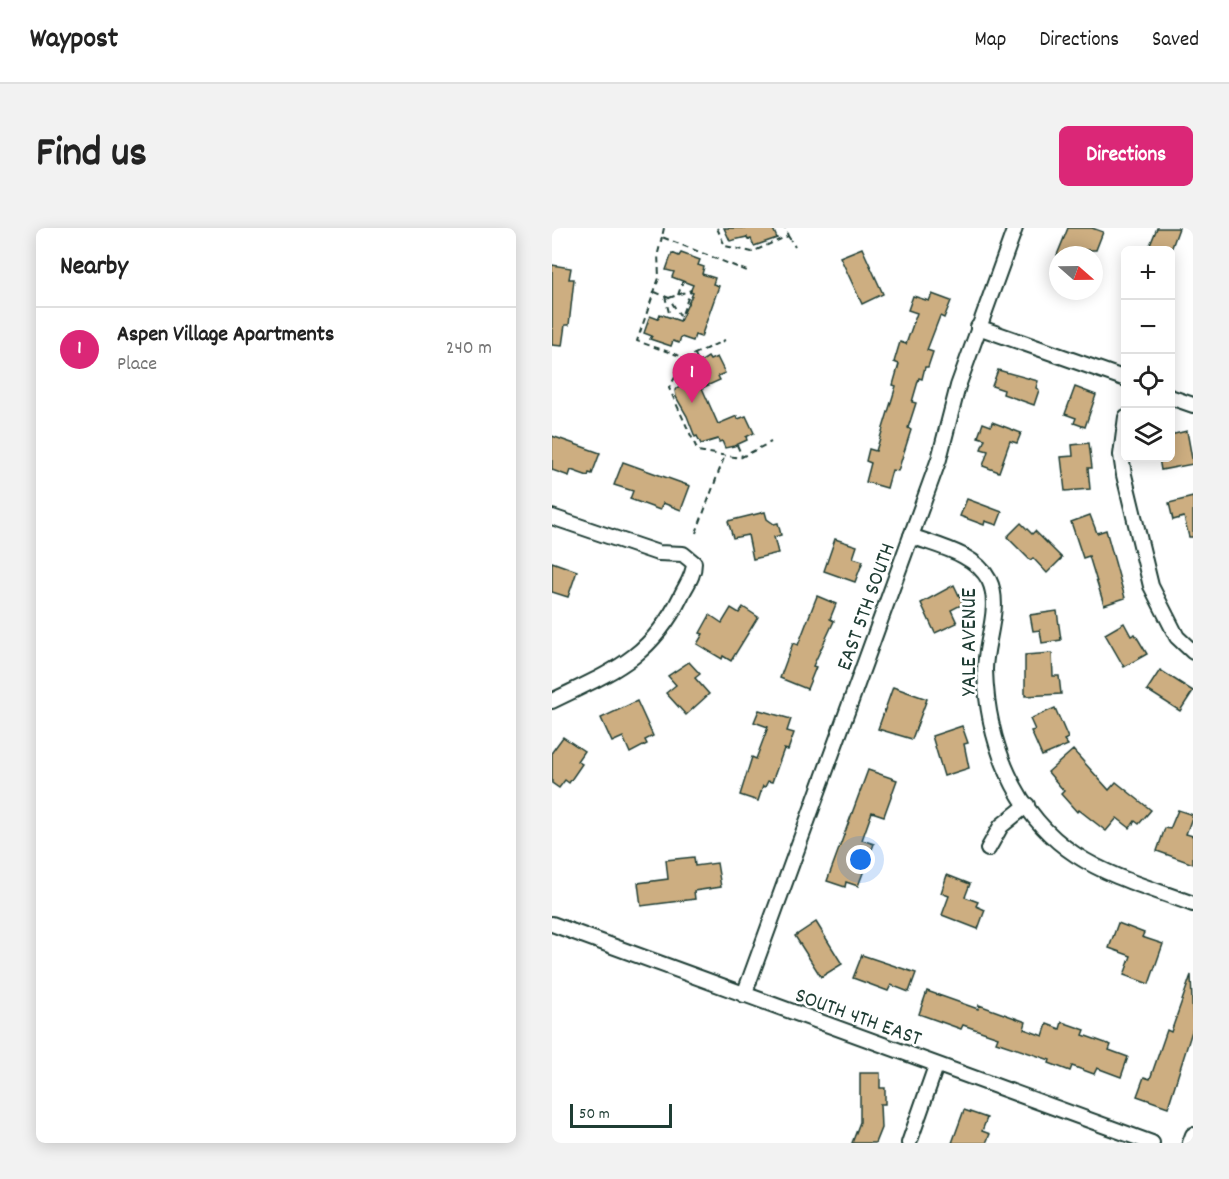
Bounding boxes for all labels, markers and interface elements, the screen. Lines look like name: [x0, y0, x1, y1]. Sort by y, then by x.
text: Waypost: [30, 21, 118, 61]
text: Map: [975, 26, 1006, 56]
text: Directions: [1039, 26, 1119, 56]
text: Saved: [1152, 26, 1199, 56]
text: Find us: [36, 126, 147, 186]
button: Directions: [1059, 126, 1193, 186]
north arrow: [1049, 246, 1103, 300]
map controls: [1121, 246, 1175, 462]
button: +: [1121, 246, 1175, 300]
text: Nearby: [60, 249, 128, 286]
button: −: [1121, 300, 1175, 354]
text: Aspen Village Apartments: [117, 320, 334, 351]
text: 1: [77, 335, 82, 363]
text: 240 m: [446, 335, 492, 363]
text: Place: [117, 351, 157, 379]
pin: 1: [672, 354, 712, 403]
button: locate: [1121, 354, 1175, 408]
button: layers: [1121, 408, 1175, 462]
street label: EAST 5TH SOUTH: [830, 539, 905, 675]
street label: YALE AVENUE: [955, 588, 986, 696]
your location: [846, 845, 875, 874]
street label: SOUTH 4TH EAST: [790, 981, 926, 1056]
scale bar: [570, 1101, 672, 1128]
text: 50 m: [579, 1103, 610, 1126]

